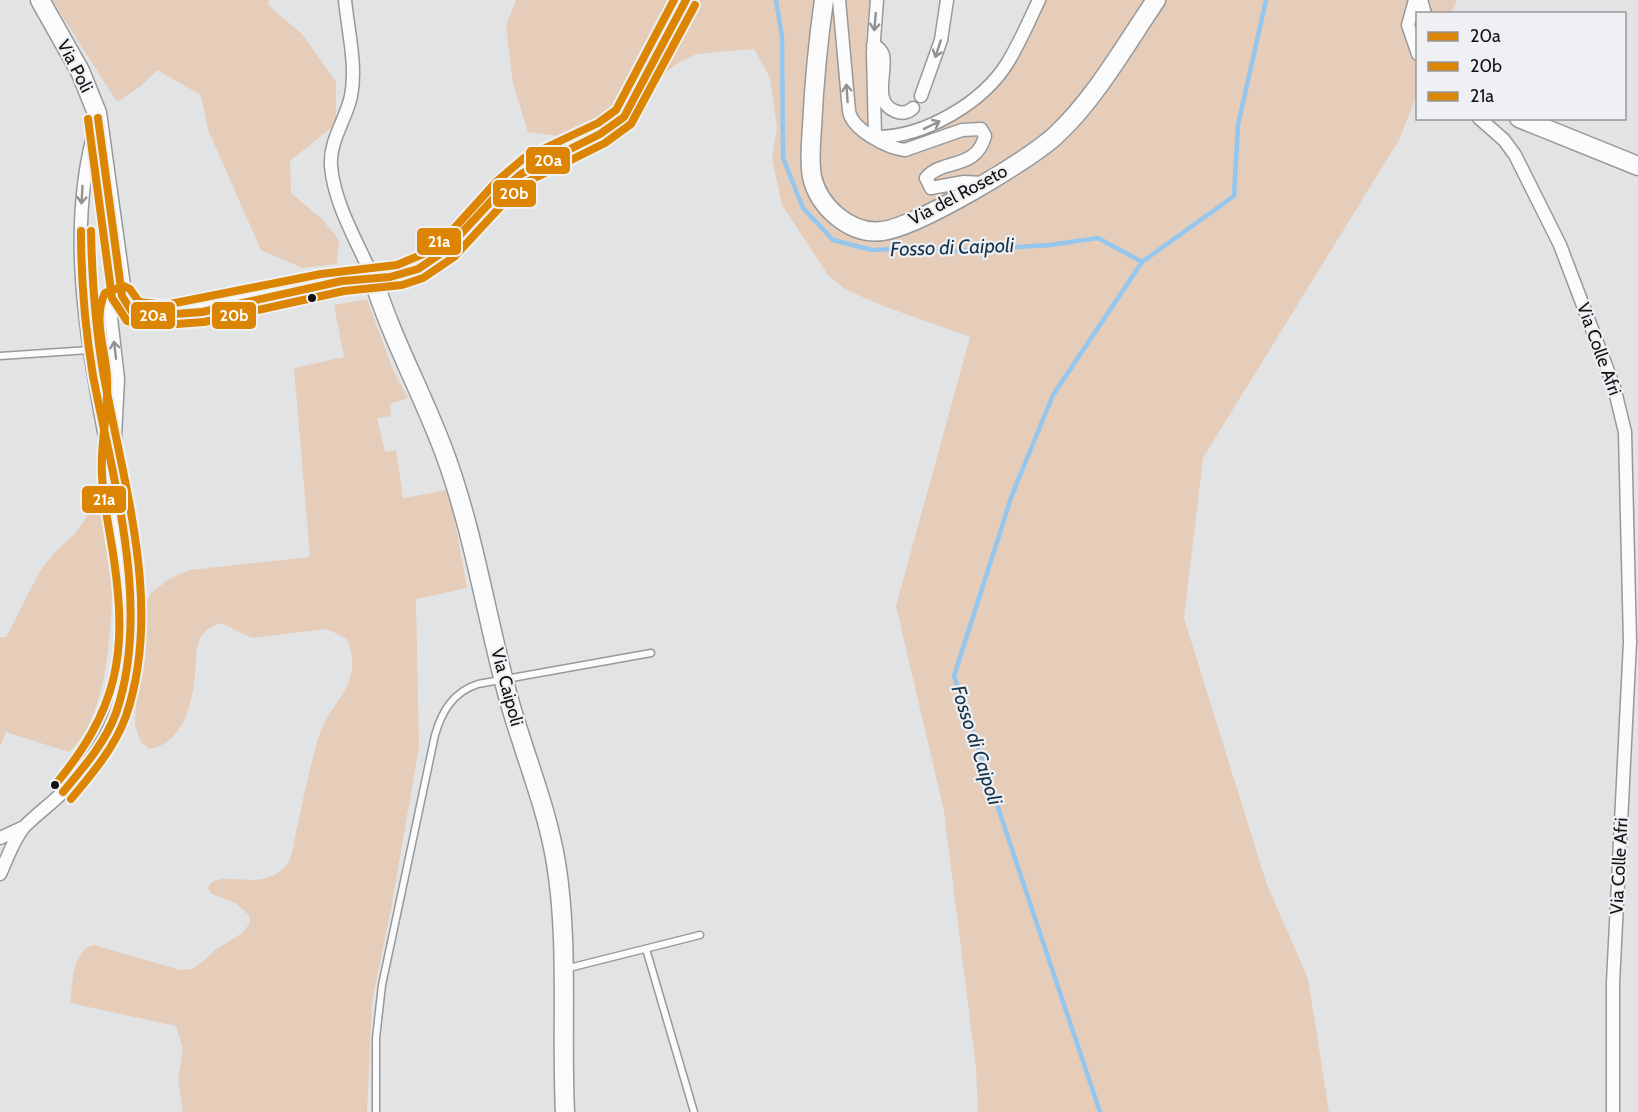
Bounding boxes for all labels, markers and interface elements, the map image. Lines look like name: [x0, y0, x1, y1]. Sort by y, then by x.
one-way arrow: [869, 12, 880, 32]
legend: [1416, 12, 1626, 120]
text: 20a: [1470, 25, 1501, 47]
street label: Via Poli: [52, 36, 98, 96]
one-way arrow: [931, 39, 942, 58]
text: 20b: [1470, 55, 1502, 77]
one-way arrow: [842, 83, 853, 103]
text: 21a: [1470, 85, 1494, 107]
one-way arrow: [922, 118, 940, 130]
line badge: 20a: [525, 146, 571, 175]
text: 20a: [534, 151, 562, 170]
street label: Via del Roseto: [905, 160, 1011, 230]
line badge: 20b: [492, 179, 537, 208]
text: 20b: [500, 184, 528, 203]
one-way arrow: [77, 185, 88, 205]
line badge: 21a: [416, 227, 462, 256]
text: 21a: [428, 232, 450, 251]
water label: Fosso di Caipoli: [890, 233, 1015, 261]
unlabelled marker: [306, 292, 318, 304]
street label: Via Colle Afri: [1572, 300, 1626, 398]
line badge: 20a: [130, 301, 176, 330]
line badge: 20b: [211, 301, 257, 330]
text: 20a: [139, 306, 167, 325]
text: 20b: [220, 306, 248, 325]
one-way arrow: [110, 341, 121, 361]
line badge: 21a: [81, 485, 127, 514]
text: 21a: [93, 490, 115, 509]
street label: Via Caipoli: [486, 646, 528, 728]
water label: Fosso di Caipoli: [946, 682, 1008, 808]
unlabelled marker: [49, 779, 61, 791]
street label: Via Colle Afri: [1605, 817, 1633, 915]

